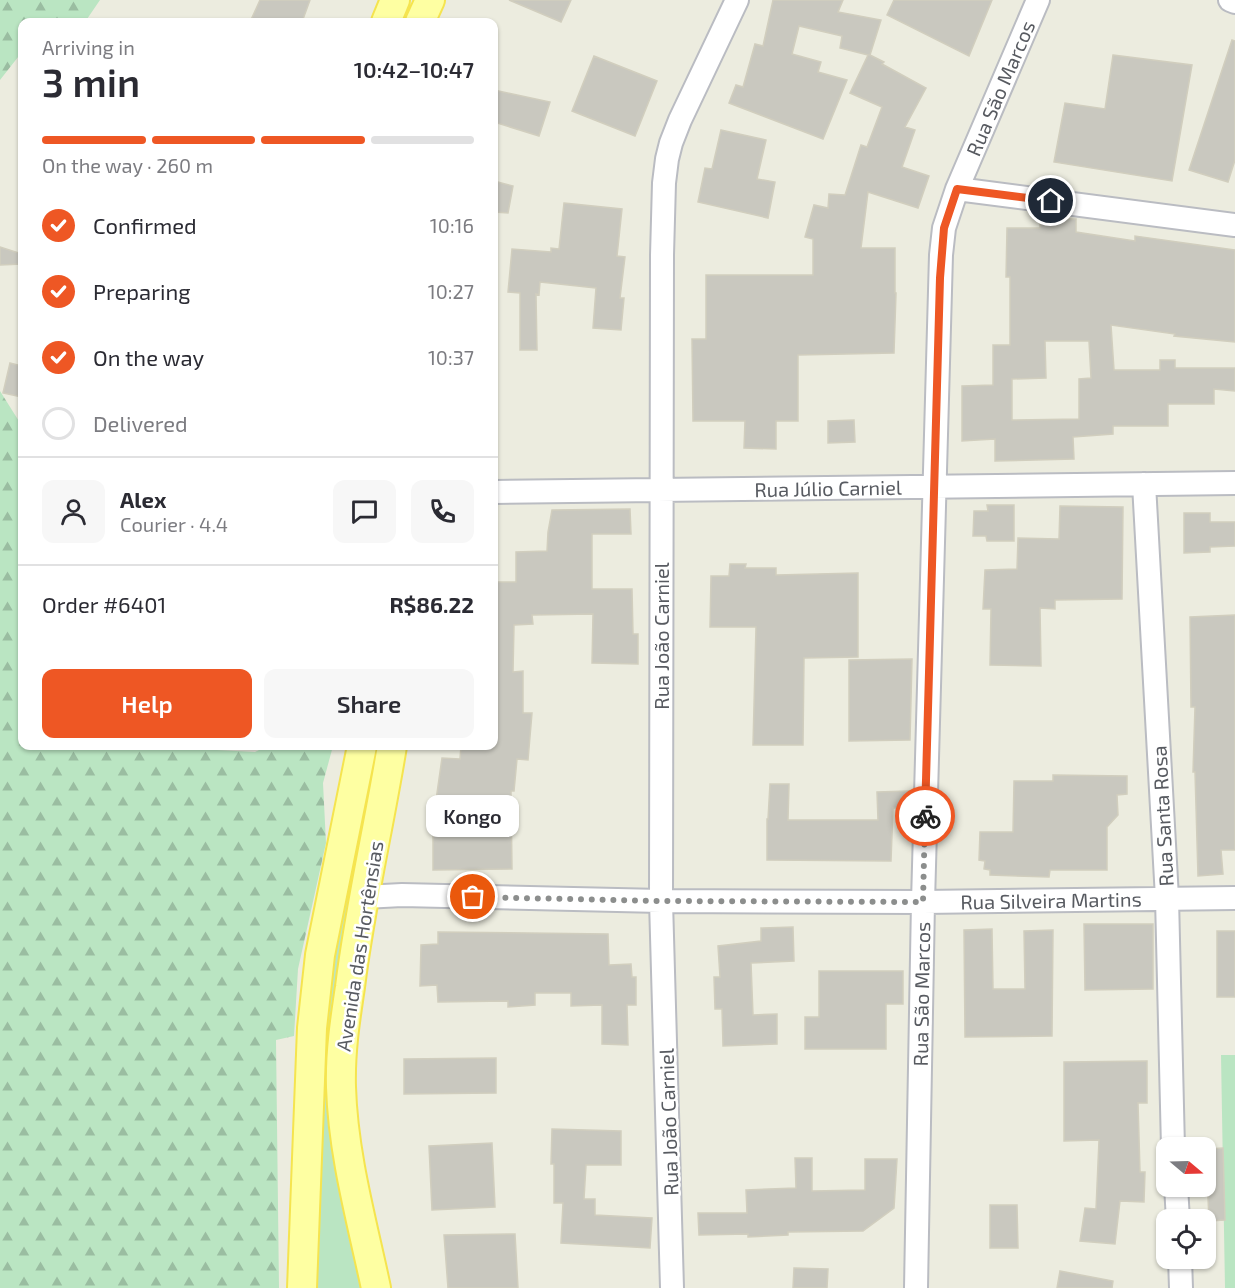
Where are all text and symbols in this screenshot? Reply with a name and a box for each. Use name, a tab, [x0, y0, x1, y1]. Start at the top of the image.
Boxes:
street label: Rua São Marcos	[961, 17, 1039, 159]
text: Arriving in	[42, 35, 135, 59]
text: 10:42–10:47	[354, 56, 474, 82]
text: 3 min	[42, 58, 140, 105]
text: On the way · 260 m	[42, 153, 213, 177]
pin	[1025, 175, 1076, 226]
icon: home	[1034, 184, 1067, 217]
icon: check	[42, 209, 75, 242]
text: Confirmed	[93, 212, 197, 238]
text: 10:16	[430, 213, 474, 237]
icon: check	[42, 275, 75, 308]
text: Preparing	[93, 278, 191, 304]
text: 10:27	[428, 279, 474, 303]
icon: check	[42, 341, 75, 374]
text: On the way	[93, 344, 204, 370]
text: 10:37	[428, 345, 474, 369]
text: Delivered	[93, 410, 188, 436]
street label: Rua Júlio Carniel	[754, 475, 902, 501]
button: person	[42, 480, 105, 543]
button: chat	[333, 480, 396, 543]
button: phone	[411, 480, 474, 543]
text: Alex	[120, 486, 166, 512]
text: Courier · 4.4	[120, 512, 228, 536]
street label: Rua João Carniel	[649, 562, 673, 710]
text: Order #6401	[42, 591, 166, 617]
text: R$86.22	[389, 591, 474, 617]
button: Help	[42, 669, 252, 738]
button: Share	[264, 669, 474, 738]
street label: Rua Santa Rosa	[1146, 745, 1178, 887]
courier	[895, 786, 955, 846]
callout: Kongo	[426, 795, 520, 837]
icon: bike	[909, 800, 942, 833]
text: Kongo	[443, 804, 502, 828]
street label: Avenida das Hortênsias	[331, 839, 387, 1053]
pin	[447, 871, 498, 922]
icon: bag	[456, 880, 489, 913]
street label: Rua Silveira Martins	[960, 886, 1142, 914]
street label: Rua São Marcos	[908, 921, 934, 1067]
street label: Rua João Carniel	[653, 1048, 683, 1196]
north arrow	[1156, 1137, 1216, 1197]
map controls	[1156, 1137, 1216, 1269]
button: locate	[1156, 1209, 1216, 1269]

